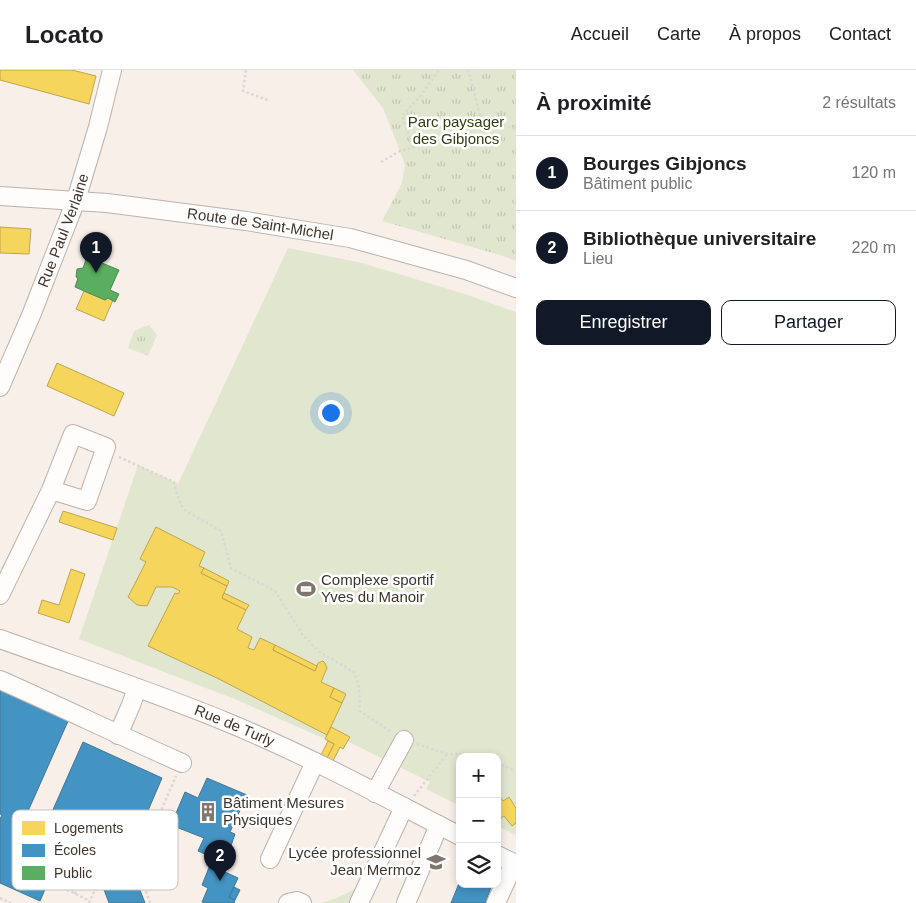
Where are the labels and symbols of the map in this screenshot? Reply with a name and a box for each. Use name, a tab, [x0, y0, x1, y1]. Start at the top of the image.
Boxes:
park label: Parc paysager des Gibjoncs	[408, 113, 504, 147]
street label: Rue Paul Verlaine	[34, 171, 92, 290]
street label: Route de Saint-Michel	[186, 204, 335, 243]
pin: 1	[80, 232, 112, 273]
your location	[318, 400, 344, 426]
place label: Complexe sportif Yves du Manoir	[321, 571, 434, 605]
sports icon: Complexe sportif Yves du Manoir	[295, 578, 317, 600]
street label: Rue de Turly	[192, 701, 278, 750]
place label: Bâtiment Mesures Physiques	[223, 794, 344, 828]
building icon: Bâtiment Mesures Physiques	[197, 801, 219, 823]
legend	[12, 810, 178, 890]
text: Logements	[54, 820, 123, 836]
pin: 2	[204, 840, 236, 881]
text: Écoles	[54, 842, 96, 858]
place label: Lycée professionnel Jean Mermoz	[288, 844, 421, 878]
school or university icon: Lycée professionnel Jean Mermoz	[425, 851, 447, 873]
text: Public	[54, 865, 92, 881]

